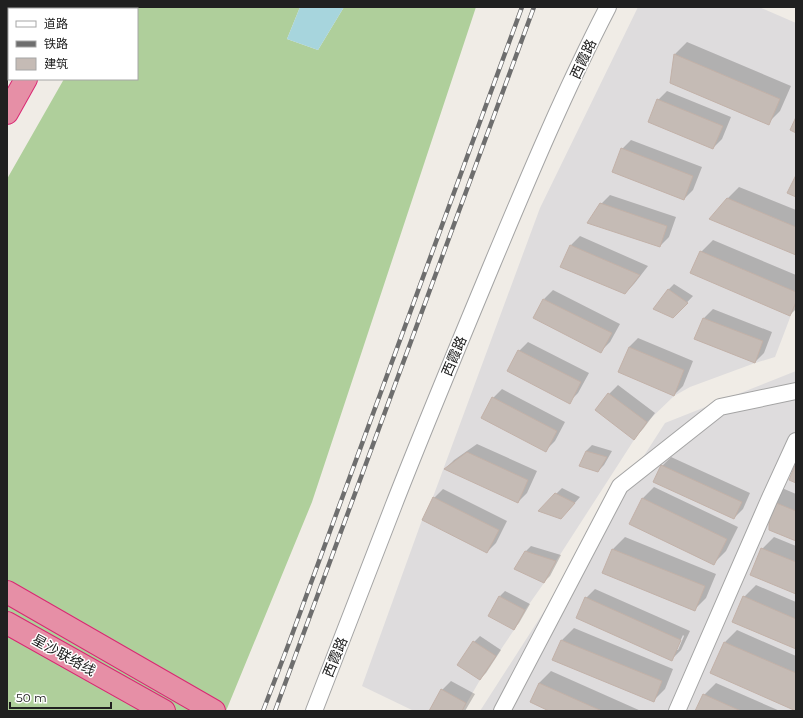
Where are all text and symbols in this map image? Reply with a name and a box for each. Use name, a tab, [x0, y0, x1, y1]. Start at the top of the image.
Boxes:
legend	[8, 8, 138, 80]
text: 道路	[44, 16, 68, 31]
text: 铁路	[44, 36, 68, 51]
street label: 西霞路	[566, 36, 600, 82]
text: 建筑	[44, 56, 68, 71]
street label: 西霞路	[438, 333, 470, 379]
street label: 星沙联络线	[29, 630, 99, 680]
street label: 西霞路	[319, 634, 351, 680]
scale bar	[10, 684, 111, 710]
text: 50 m	[16, 690, 47, 705]

